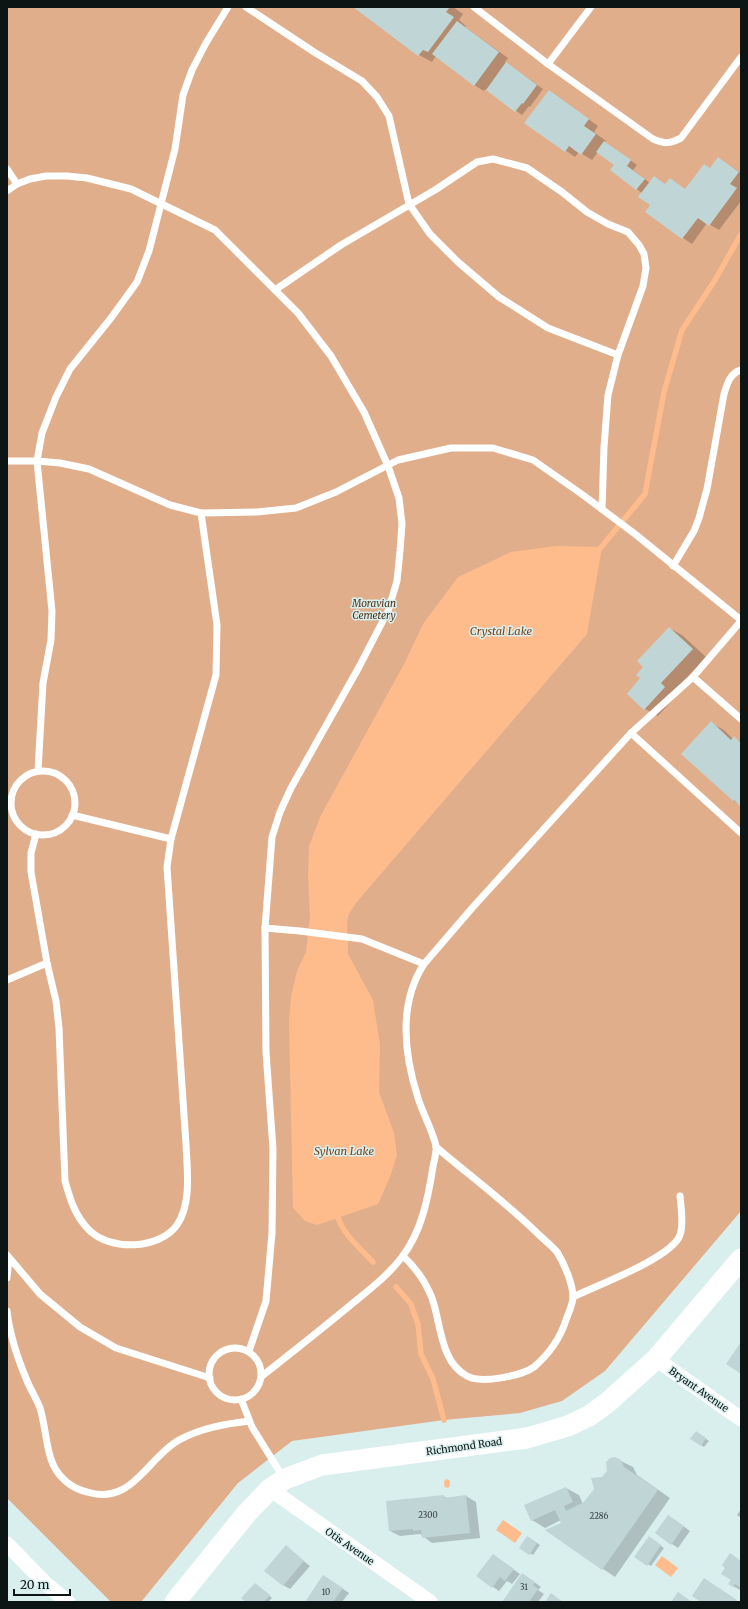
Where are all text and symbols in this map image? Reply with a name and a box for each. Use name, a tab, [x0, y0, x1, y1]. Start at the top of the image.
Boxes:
park label: Moravian Cemetery	[351, 597, 396, 622]
water label: Crystal Lake	[470, 624, 533, 638]
water label: Sylvan Lake	[314, 1144, 374, 1158]
street label: Bryant Avenue	[666, 1364, 731, 1415]
street label: Richmond Road	[425, 1435, 503, 1458]
house number: 2300	[418, 1510, 438, 1520]
house number: 2286	[590, 1511, 609, 1521]
street label: Otis Avenue	[323, 1525, 377, 1568]
scale bar	[14, 1571, 70, 1597]
text: 20 m	[20, 1577, 49, 1592]
house number: 31	[520, 1582, 528, 1592]
house number: 10	[322, 1587, 330, 1597]

